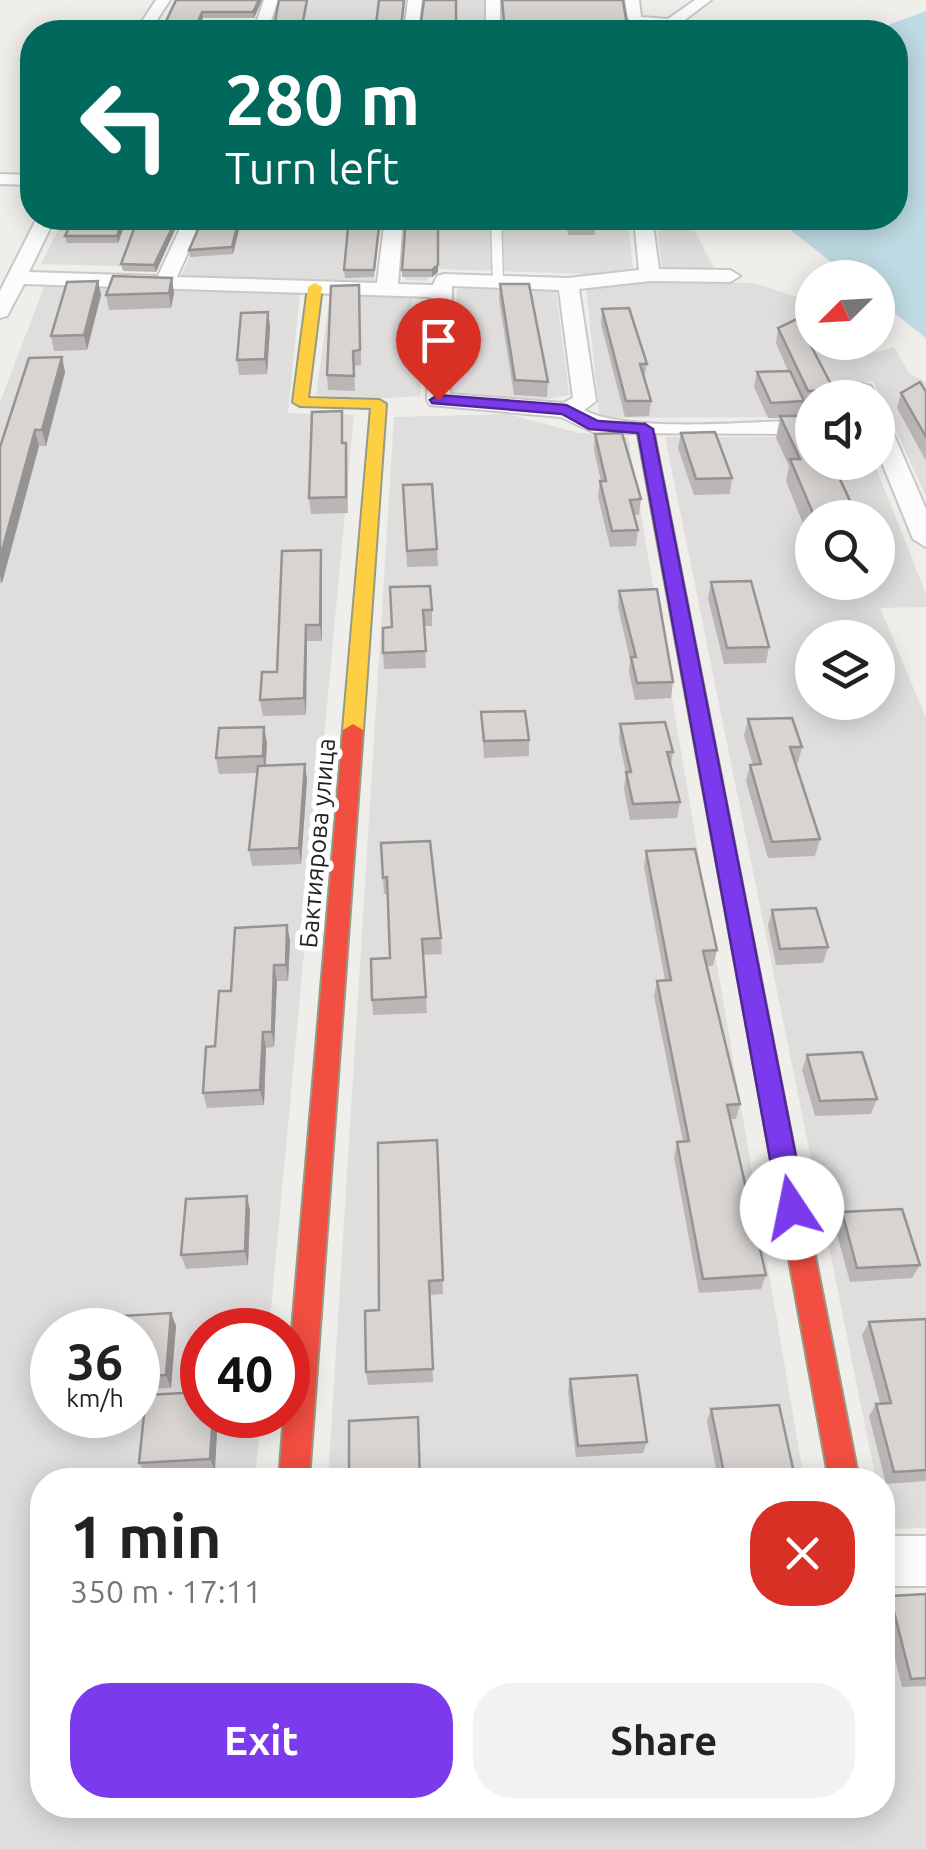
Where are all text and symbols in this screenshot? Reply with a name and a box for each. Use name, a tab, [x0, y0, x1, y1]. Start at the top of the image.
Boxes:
icon: left	[60, 60, 190, 190]
text: 280 m	[225, 60, 420, 138]
text: Turn left	[225, 142, 399, 193]
north arrow	[795, 260, 895, 360]
map controls	[795, 260, 895, 720]
pin	[396, 298, 481, 401]
icon: arrive	[411, 313, 466, 368]
button: sound	[795, 380, 895, 480]
button: search	[795, 500, 895, 600]
button: layers	[795, 620, 895, 720]
street label: Бактиярова улица	[294, 737, 340, 949]
position arrow	[740, 1156, 844, 1260]
speed limit sign: 40	[180, 1308, 310, 1438]
text: 36	[67, 1333, 123, 1389]
text: km/h	[66, 1384, 124, 1412]
button: close	[750, 1501, 855, 1606]
text: 1 min	[70, 1502, 222, 1569]
text: 350 m · 17:11	[70, 1573, 262, 1609]
button: Exit	[70, 1683, 453, 1798]
button: Share	[473, 1683, 855, 1798]

